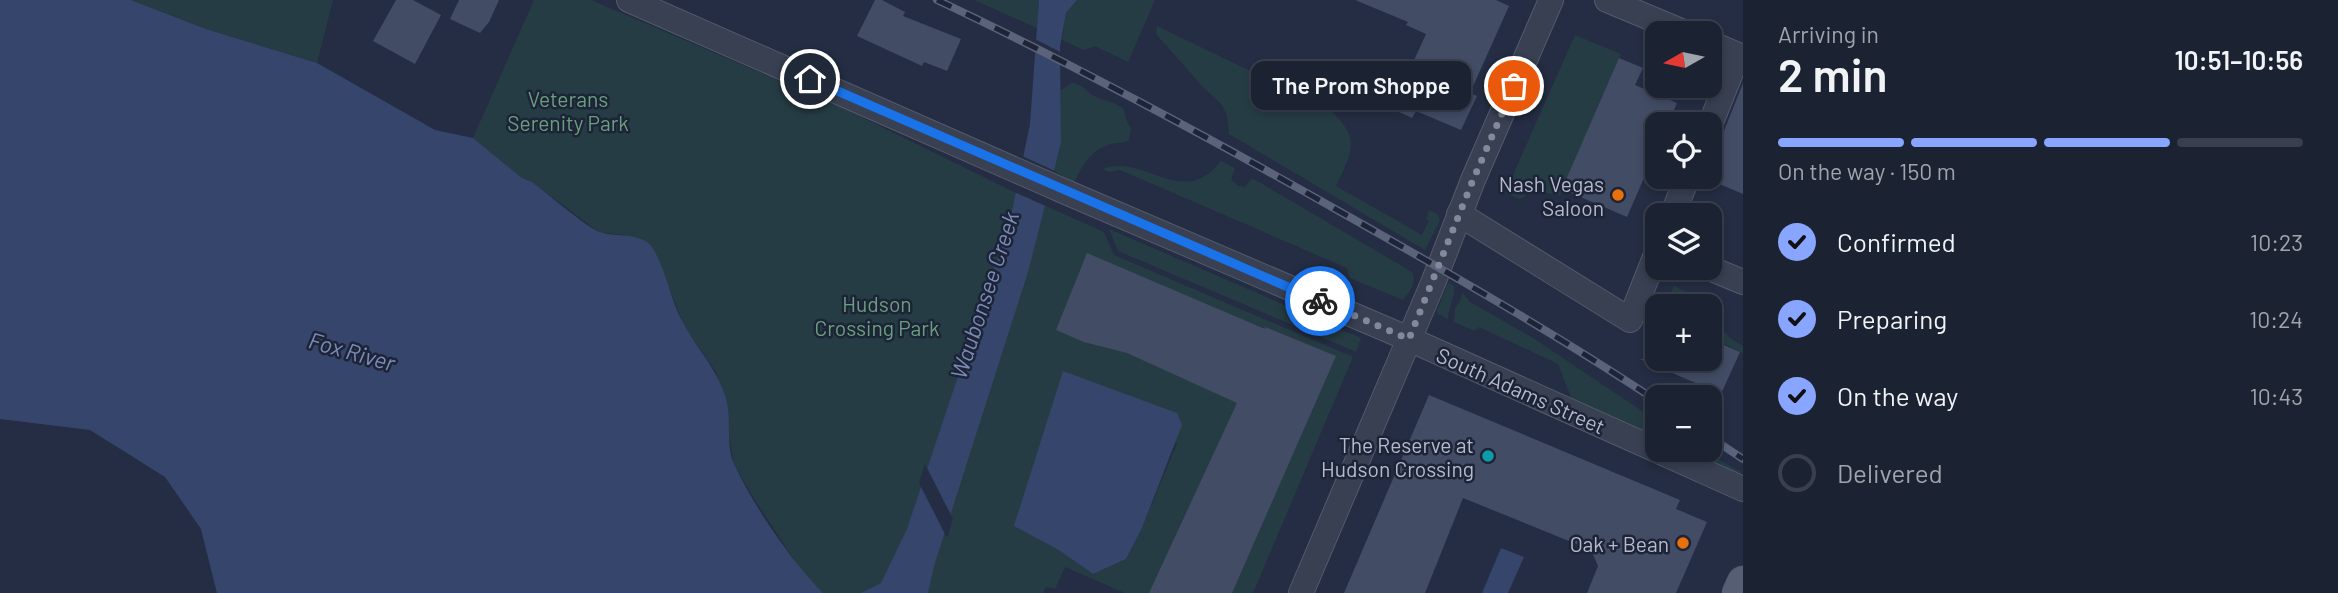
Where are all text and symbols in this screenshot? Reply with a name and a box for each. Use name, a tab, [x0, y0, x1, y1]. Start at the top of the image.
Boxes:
text: Arriving in	[1778, 20, 1879, 48]
north arrow	[1645, 21, 1722, 98]
map controls	[1645, 21, 1722, 462]
text: 10:51–10:56	[2174, 44, 2303, 75]
text: 2 min	[1778, 46, 1887, 101]
pin	[780, 49, 840, 109]
pin	[1484, 56, 1544, 116]
icon: home	[791, 60, 829, 98]
callout: The Prom Shoppe	[1252, 62, 1472, 110]
icon: bag	[1495, 67, 1533, 105]
text: The Prom Shoppe	[1272, 71, 1450, 99]
park label: Veterans Serenity Park	[507, 86, 629, 135]
button: locate	[1645, 112, 1722, 189]
text: On the way · 150 m	[1778, 157, 1956, 185]
place label: Nash Vegas Saloon	[1499, 171, 1604, 220]
marker: Nash Vegas Saloon	[1610, 187, 1626, 203]
button: layers	[1645, 203, 1722, 280]
water label: Waubonsee Creek	[944, 208, 1024, 382]
icon: check	[1778, 223, 1816, 261]
text: Confirmed	[1837, 226, 1956, 257]
text: 10:23	[2250, 228, 2303, 256]
courier	[1285, 266, 1355, 336]
icon: bike	[1301, 282, 1339, 320]
park label: Hudson Crossing Park	[815, 291, 940, 340]
button: +	[1645, 294, 1722, 371]
icon: check	[1778, 300, 1816, 338]
text: Preparing	[1837, 303, 1947, 334]
text: 10:24	[2249, 305, 2303, 333]
water label: Fox River	[306, 325, 399, 377]
street label: South Adams Street	[1433, 342, 1609, 438]
icon: check	[1778, 377, 1816, 415]
text: On the way	[1837, 380, 1958, 411]
text: 10:43	[2250, 382, 2303, 410]
button: −	[1645, 385, 1722, 462]
place label: The Reserve at Hudson Crossing	[1321, 432, 1474, 481]
marker: The Reserve at Hudson Crossing	[1480, 448, 1496, 464]
text: Delivered	[1837, 457, 1943, 488]
place label: Oak + Bean	[1570, 531, 1669, 556]
marker: Oak + Bean	[1675, 535, 1691, 551]

